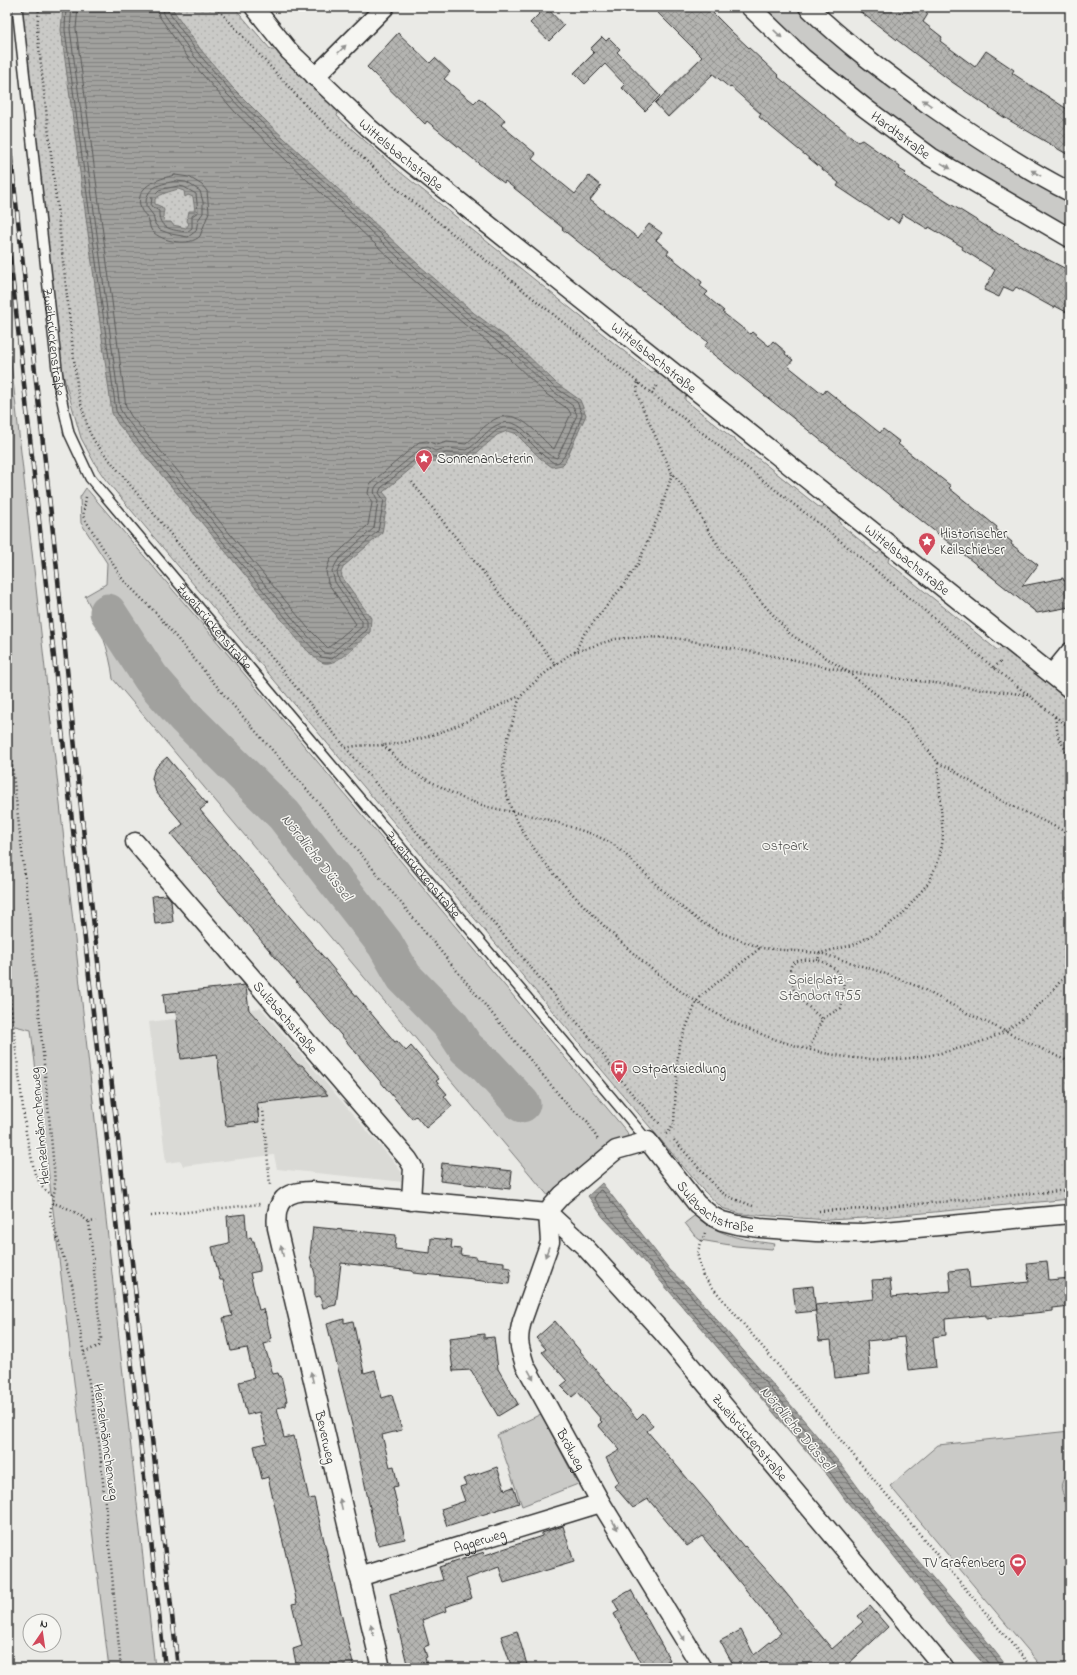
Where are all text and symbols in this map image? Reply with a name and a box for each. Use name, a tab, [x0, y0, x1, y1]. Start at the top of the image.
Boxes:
one-way arrow	[773, 29, 783, 39]
one-way arrow	[337, 44, 347, 54]
one-way arrow	[921, 99, 932, 107]
street label: Hardtstraße	[866, 107, 935, 166]
street label: Wittelsbachstraße	[353, 114, 448, 197]
one-way arrow	[941, 162, 951, 170]
one-way arrow	[1031, 169, 1041, 177]
street label: Zweibrückenstraße	[36, 287, 70, 399]
street label: Wittelsbachstraße	[606, 317, 701, 399]
place icon: Sonnenanbeterin	[414, 448, 434, 473]
place label: Sonnenanbeterin	[437, 449, 533, 470]
street label: Wittelsbachstraße	[859, 520, 954, 602]
place label: Historischer Keilschieber	[940, 524, 1008, 561]
place icon: Historischer Keilschieber	[917, 531, 937, 556]
street label: Zweibrückenstraße	[171, 579, 257, 676]
water label: Nördliche Düssel	[275, 810, 359, 908]
street label: Zweibrückenstraße	[379, 827, 466, 924]
park label: Ostpark	[762, 836, 809, 857]
park label: Spielplatz - Standort 9755	[779, 970, 861, 1007]
street label: Sulzbachstraße	[247, 977, 323, 1060]
bus stop icon: Ostparksiedlung	[609, 1058, 629, 1083]
place label: Ostparksiedlung	[632, 1059, 726, 1081]
street label: Heinzelmännchenweg	[25, 1066, 57, 1185]
street label: Sulzbachstraße	[671, 1177, 756, 1239]
one-way arrow	[279, 1244, 285, 1257]
one-way arrow	[544, 1246, 550, 1258]
one-way arrow	[527, 1369, 534, 1380]
one-way arrow	[308, 1371, 314, 1383]
street label: Heinzelmännchenweg	[86, 1382, 124, 1502]
water label: Nördliche Düssel	[754, 1382, 840, 1478]
street label: Zweibrückenstraße	[706, 1390, 792, 1487]
street label: Beverweg	[307, 1408, 341, 1466]
street label: Brölweg	[550, 1424, 590, 1475]
one-way arrow	[338, 1498, 344, 1510]
one-way arrow	[611, 1519, 618, 1531]
street label: Aggerweg	[451, 1524, 509, 1559]
sports icon: TV Grafenberg	[1008, 1552, 1028, 1577]
place label: TV Grafenberg	[922, 1553, 1005, 1575]
north arrow	[22, 1613, 62, 1653]
text: N	[39, 1616, 49, 1633]
one-way arrow	[368, 1624, 374, 1636]
one-way arrow	[679, 1630, 686, 1642]

